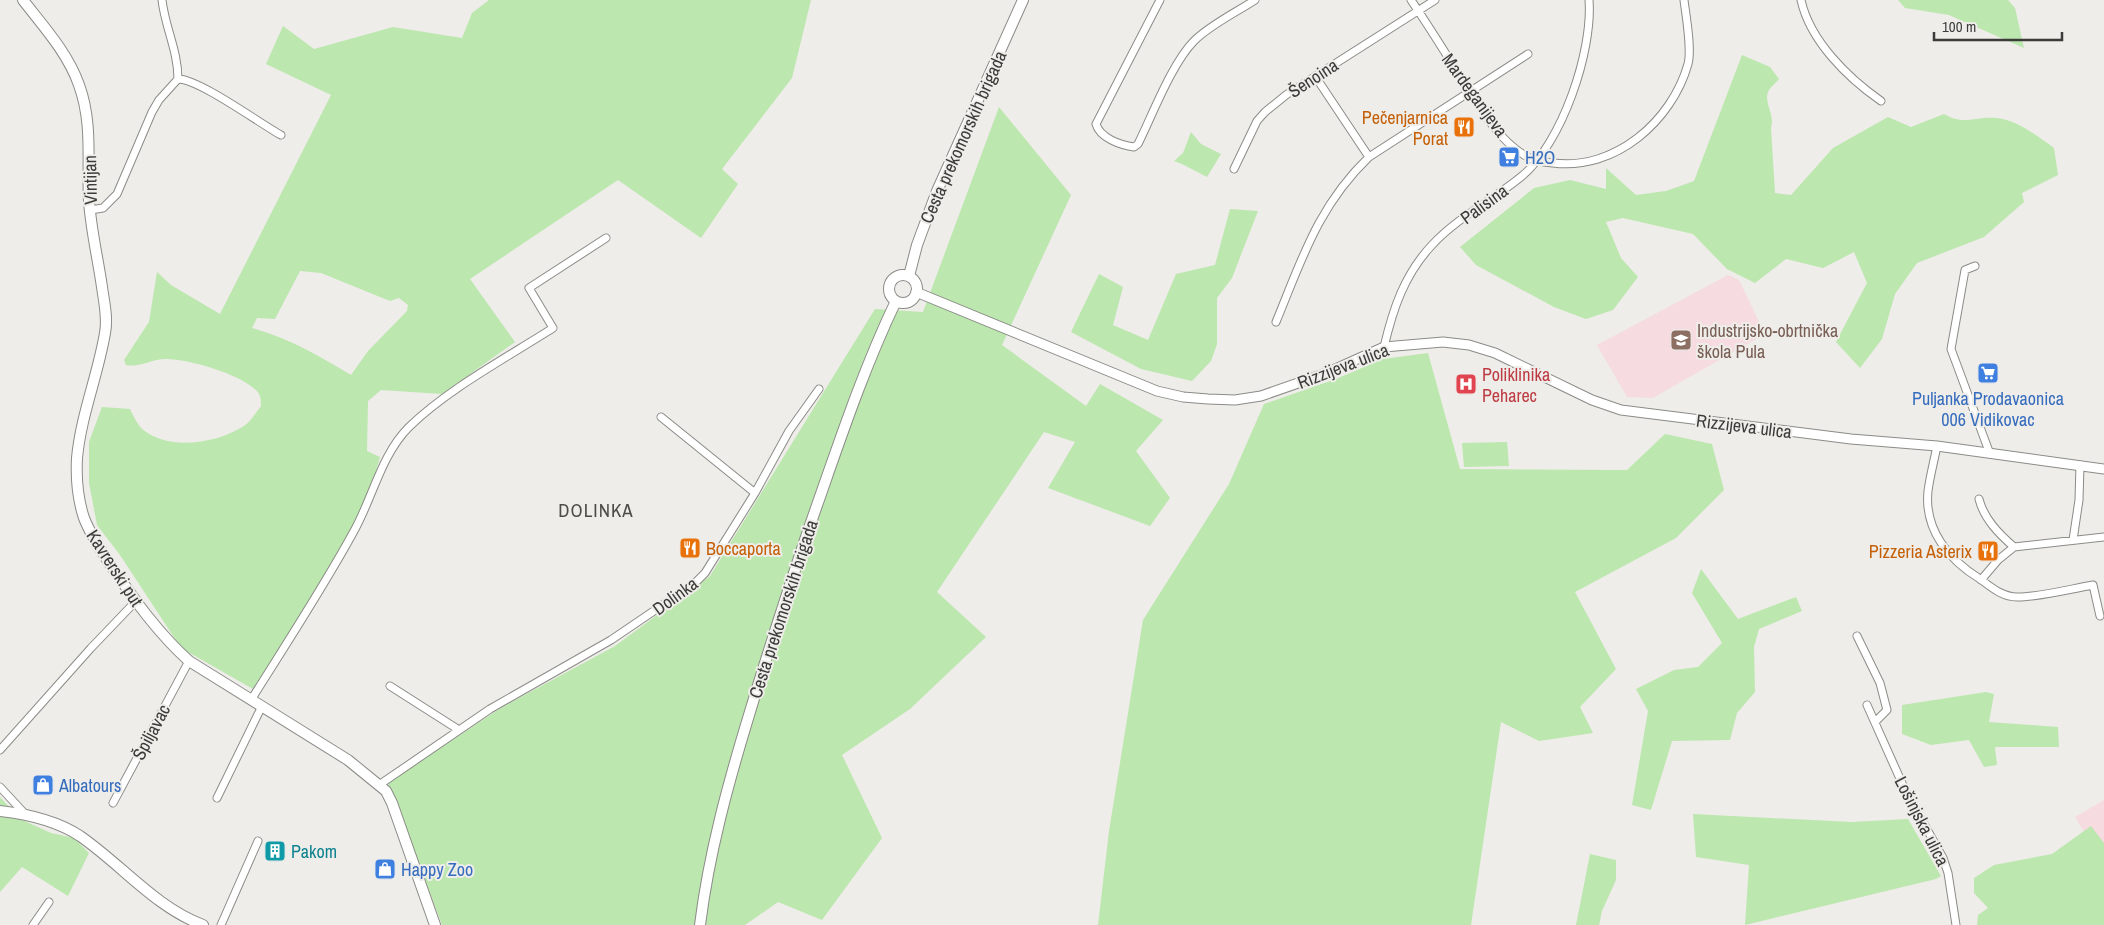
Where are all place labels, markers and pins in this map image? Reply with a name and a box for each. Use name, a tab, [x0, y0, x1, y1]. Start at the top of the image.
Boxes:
place label: Pečenjarnica Porat	[1362, 105, 1448, 151]
restaurant icon: Pečenjarnica Porat	[1452, 115, 1476, 139]
supermarket icon: H2O	[1497, 145, 1521, 169]
place label: H2O	[1525, 145, 1555, 170]
place label: Industrijsko-obrtnička škola Pula	[1697, 318, 1838, 364]
school or university icon: Industrijsko-obrtnička škola Pula	[1669, 328, 1693, 352]
supermarket icon: Puljanka Prodavaonica 006 Vidikovac	[1976, 361, 2000, 385]
place label: Poliklinika Peharec	[1482, 362, 1550, 408]
hospital icon: Poliklinika Peharec	[1454, 372, 1478, 396]
place label: Puljanka Prodavaonica 006 Vidikovac	[1912, 386, 2064, 432]
restaurant icon: Boccaporta	[678, 536, 702, 560]
place label: Boccaporta	[706, 536, 781, 561]
place label: Pizzeria Asterix	[1869, 539, 1973, 564]
restaurant icon: Pizzeria Asterix	[1976, 539, 2000, 563]
shop icon: Albatours	[31, 773, 55, 797]
place label: Albatours	[58, 773, 121, 798]
building icon: Pakom	[263, 839, 287, 863]
place label: Pakom	[291, 839, 337, 864]
shop icon: Happy Zoo	[373, 857, 397, 881]
place label: Happy Zoo	[401, 857, 473, 882]

